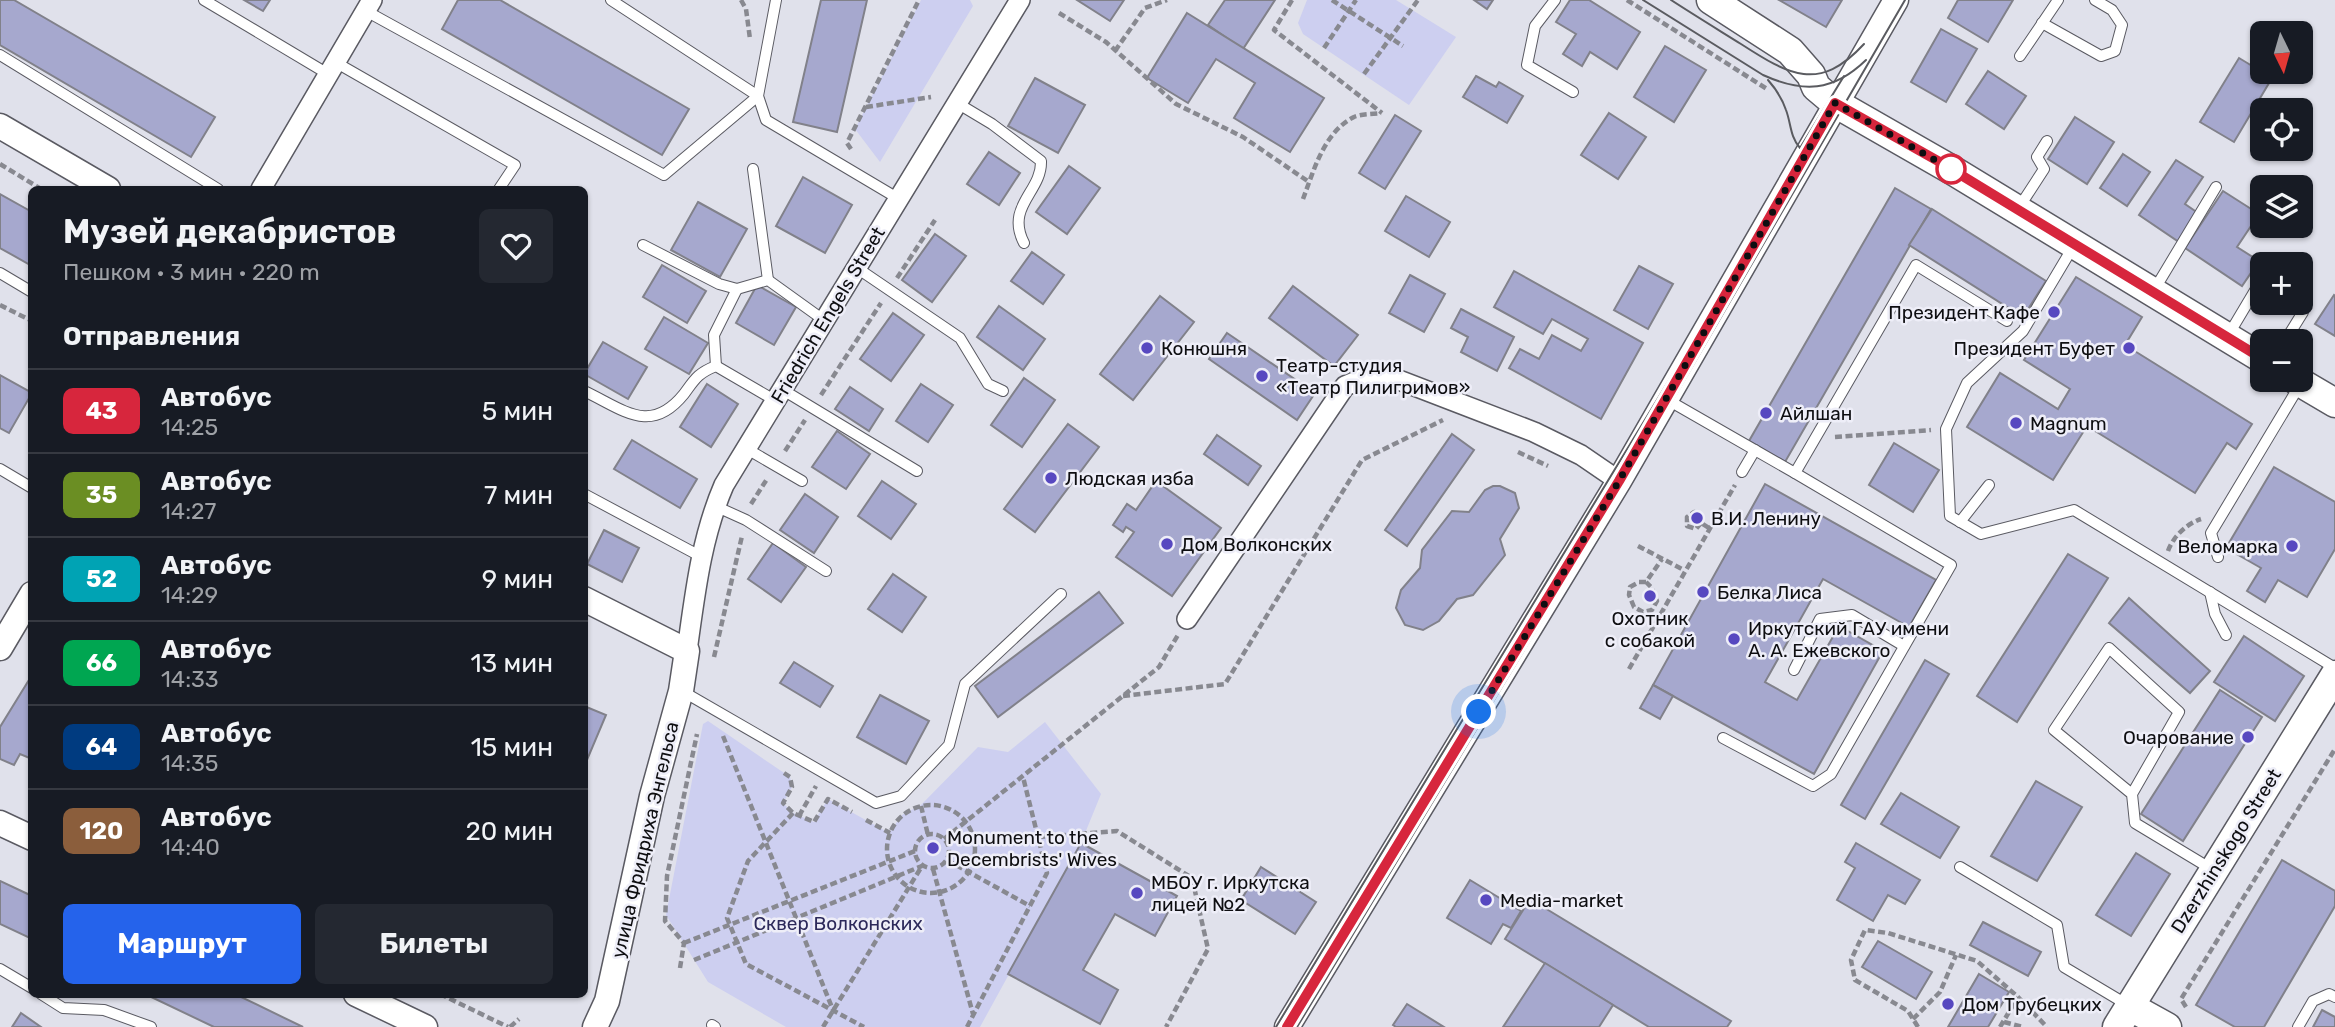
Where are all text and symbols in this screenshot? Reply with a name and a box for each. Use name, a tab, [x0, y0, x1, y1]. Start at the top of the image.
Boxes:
north arrow	[2250, 21, 2314, 84]
map controls	[2250, 21, 2313, 392]
button: locate	[2250, 98, 2313, 161]
unlabelled marker	[1936, 154, 1966, 184]
button: layers	[2250, 175, 2313, 238]
button: heart	[479, 209, 553, 283]
text: Музей декабристов	[63, 212, 397, 251]
street label: Friedrich Engels Street	[766, 222, 890, 408]
button: +	[2250, 252, 2313, 315]
text: Пешком · 3 мин · 220 m	[63, 258, 320, 286]
place label: Президент Кафе	[1888, 301, 2040, 324]
marker: Президент Кафе	[2046, 304, 2062, 320]
text: Отправления	[63, 321, 240, 352]
button: −	[2250, 329, 2313, 392]
place label: Конюшня	[1161, 337, 1247, 360]
place label: Президент Буфет	[1954, 337, 2115, 360]
marker: Конюшня	[1139, 340, 1155, 356]
marker: Президент Буфет	[2121, 340, 2137, 356]
place label: Театр-студия «Театр Пилигримов»	[1276, 354, 1470, 399]
marker: Театр-студия «Театр Пилигримов»	[1254, 368, 1270, 384]
text: Автобус	[161, 382, 272, 413]
text: 5 мин	[482, 396, 553, 427]
text: 43	[85, 397, 118, 425]
place label: Айлшан	[1780, 402, 1852, 425]
marker: Айлшан	[1758, 405, 1774, 421]
place label: Magnum	[2030, 412, 2107, 435]
text: 14:25	[161, 413, 218, 441]
marker: Magnum	[2008, 415, 2024, 431]
text: Автобус	[161, 466, 272, 497]
place label: Людская изба	[1065, 467, 1194, 490]
marker: Людская изба	[1043, 470, 1059, 486]
text: 7 мин	[484, 480, 553, 511]
text: 35	[86, 481, 117, 509]
text: 14:27	[161, 497, 216, 525]
place label: В.И. Ленину	[1711, 507, 1821, 530]
marker: В.И. Ленину	[1689, 510, 1705, 526]
place label: Дом Волконских	[1181, 533, 1332, 556]
place label: Веломарка	[2177, 535, 2278, 558]
marker: Дом Волконских	[1159, 536, 1175, 552]
marker: Веломарка	[2284, 538, 2300, 554]
text: Автобус	[161, 550, 272, 581]
text: 9 мин	[482, 564, 553, 595]
text: 52	[86, 565, 117, 593]
text: 14:29	[161, 581, 218, 609]
place label: Белка Лиса	[1717, 581, 1822, 604]
marker: Белка Лиса	[1695, 584, 1711, 600]
marker: Охотник с собакой	[1642, 588, 1658, 604]
place label: Охотник с собакой	[1605, 607, 1695, 652]
place label: Иркутский ГАУ имени А. А. Ежевского	[1748, 617, 1949, 662]
marker: Иркутский ГАУ имени А. А. Ежевского	[1726, 631, 1742, 647]
text: Автобус	[161, 634, 272, 665]
text: 13 мин	[470, 648, 553, 679]
text: 66	[86, 649, 117, 677]
text: 14:33	[161, 665, 219, 693]
your location	[1461, 694, 1496, 729]
text: Автобус	[161, 718, 272, 749]
street label: улица Фридриха Энгельса	[607, 720, 683, 960]
place label: Очарование	[2123, 726, 2234, 749]
marker: Очарование	[2240, 729, 2256, 745]
text: 15 мин	[471, 732, 553, 763]
text: 64	[85, 733, 118, 761]
text: 14:35	[161, 749, 219, 777]
street label: Dzerzhinskogo Street	[2166, 764, 2286, 937]
text: Автобус	[161, 802, 272, 833]
text: 20 мин	[465, 816, 553, 847]
text: 120	[80, 817, 123, 845]
place label: Monument to the Decembrists' Wives	[947, 826, 1117, 871]
text: 14:40	[161, 833, 220, 861]
marker: Monument to the Decembrists' Wives	[925, 840, 941, 856]
place label: МБОУ г. Иркутска лицей №2	[1151, 871, 1310, 916]
marker: МБОУ г. Иркутска лицей №2	[1129, 885, 1145, 901]
place label: Media-market	[1500, 889, 1624, 912]
marker: Media-market	[1478, 892, 1494, 908]
button: Маршрут	[63, 904, 301, 984]
button: Билеты	[315, 904, 553, 984]
park label: Сквер Волконских	[753, 912, 923, 935]
place label: Дом Трубецких	[1962, 993, 2102, 1016]
marker: Дом Трубецких	[1940, 996, 1956, 1012]

